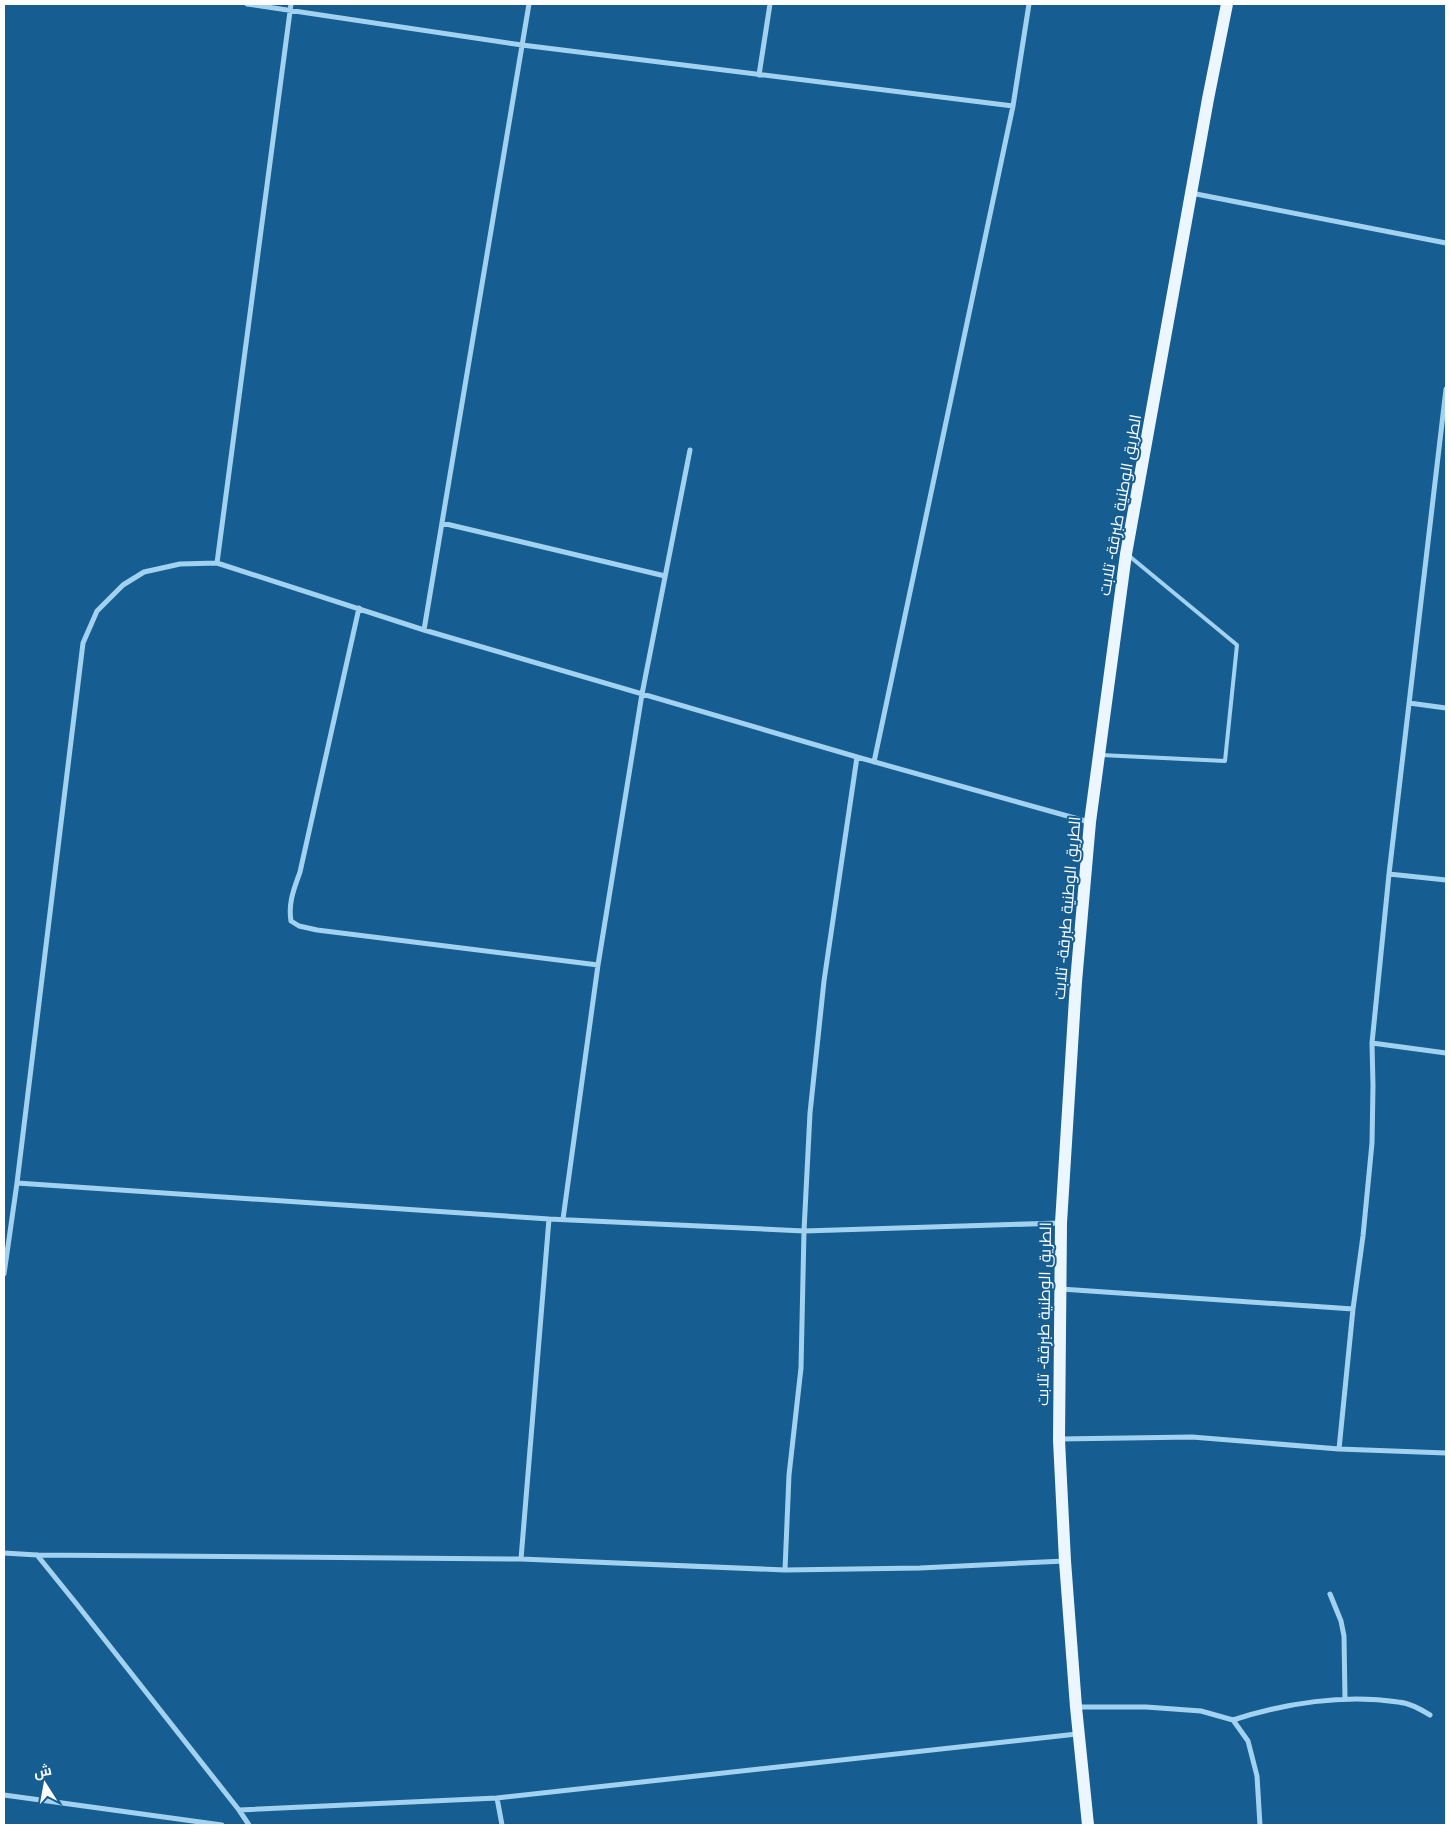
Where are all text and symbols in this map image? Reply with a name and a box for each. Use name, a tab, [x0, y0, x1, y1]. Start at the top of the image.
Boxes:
street label: الطريق الوطنية طبرقة - تلابت	[1095, 413, 1146, 597]
street label: الطريق الوطنية طبرقة - تلابت	[1050, 816, 1085, 1000]
street label: الطريق الوطنية طبرقة - تلابت	[1033, 1222, 1056, 1406]
north arrow	[20, 1759, 70, 1809]
text: ش	[32, 1762, 53, 1782]

